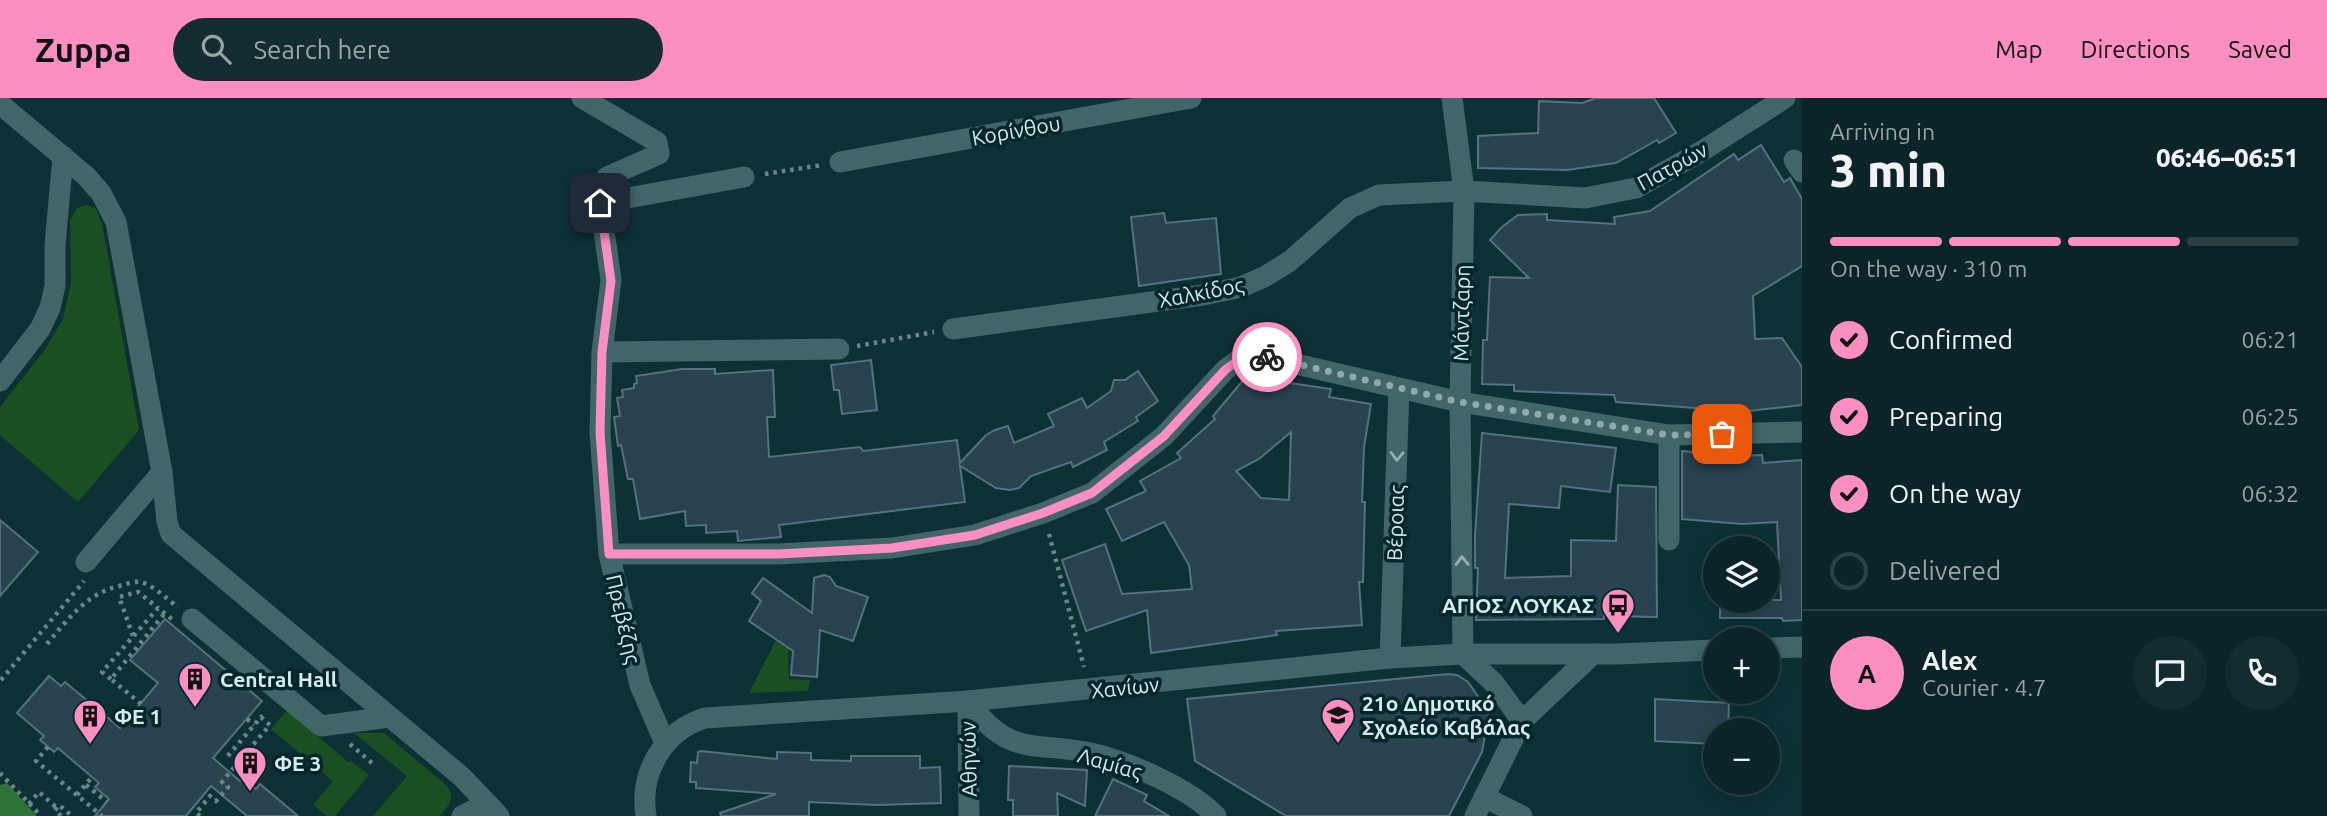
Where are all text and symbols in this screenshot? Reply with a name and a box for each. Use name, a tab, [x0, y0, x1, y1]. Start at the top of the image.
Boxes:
search box	[173, 18, 663, 81]
icon: search	[197, 30, 235, 68]
text: Zuppa	[35, 31, 131, 68]
text: Search here	[253, 35, 391, 64]
text: Map	[1995, 36, 2042, 63]
text: Directions	[2080, 36, 2190, 63]
text: Saved	[2228, 36, 2292, 63]
street label: Κορίνθου	[970, 110, 1062, 150]
text: Arriving in	[1830, 119, 1935, 144]
street label: Πατρών	[1633, 137, 1711, 195]
text: 06:46–06:51	[2156, 143, 2299, 172]
text: 3 min	[1830, 144, 1947, 196]
pin	[570, 173, 630, 233]
icon: home	[581, 184, 619, 222]
text: On the way · 310 m	[1830, 256, 2027, 281]
street label: Μάντζαρη	[1448, 265, 1474, 361]
street label: Χαλκίδος	[1156, 272, 1246, 312]
icon: check	[1830, 321, 1868, 359]
courier	[1232, 322, 1302, 392]
text: Confirmed	[1889, 325, 2013, 354]
text: 06:21	[2241, 327, 2299, 352]
icon: bike	[1248, 338, 1286, 376]
icon: check	[1830, 398, 1868, 436]
text: Preparing	[1889, 402, 2003, 431]
pin	[1692, 404, 1752, 464]
text: 06:25	[2241, 404, 2299, 429]
icon: bag	[1703, 415, 1741, 453]
one-way arrow	[1389, 451, 1404, 462]
icon: check	[1830, 475, 1868, 513]
text: On the way	[1889, 479, 2021, 508]
text: 06:32	[2241, 481, 2299, 506]
street label: Βέροιας	[1382, 484, 1408, 561]
map controls	[1703, 536, 1780, 795]
button: layers	[1703, 536, 1780, 613]
one-way arrow	[1454, 556, 1470, 566]
text: Delivered	[1889, 556, 2001, 585]
street label: Πρεβέζης	[602, 572, 646, 667]
bus stop icon: ΑΓΙΟΣ ΛΟΥΚΑΣ	[1599, 586, 1637, 635]
place label: ΑΓΙΟΣ ΛΟΥΚΑΣ	[1442, 593, 1594, 617]
button: +	[1703, 627, 1780, 704]
button: chat	[2133, 636, 2207, 710]
button: phone	[2225, 636, 2299, 710]
text: Alex	[1922, 646, 1977, 675]
text: A	[1858, 659, 1876, 688]
building icon: Central Hall	[176, 660, 214, 709]
place label: Central Hall	[220, 667, 337, 691]
street label: Χανίων	[1090, 671, 1160, 703]
text: Courier · 4.7	[1922, 675, 2046, 700]
place label: 21ο Δημοτικό Σχολείο Καβάλας	[1362, 691, 1530, 739]
school or university icon: 21ο Δημοτικό Σχολείο Καβάλας	[1319, 696, 1357, 745]
building icon: ΦΕ 1	[71, 697, 109, 746]
place label: ΦΕ 1	[114, 704, 161, 728]
button: −	[1703, 718, 1780, 795]
street label: Αθηνών	[955, 721, 981, 797]
street label: Λαμίας	[1075, 742, 1145, 784]
building icon: ΦΕ 3	[231, 744, 269, 793]
place label: ΦΕ 3	[274, 751, 321, 775]

